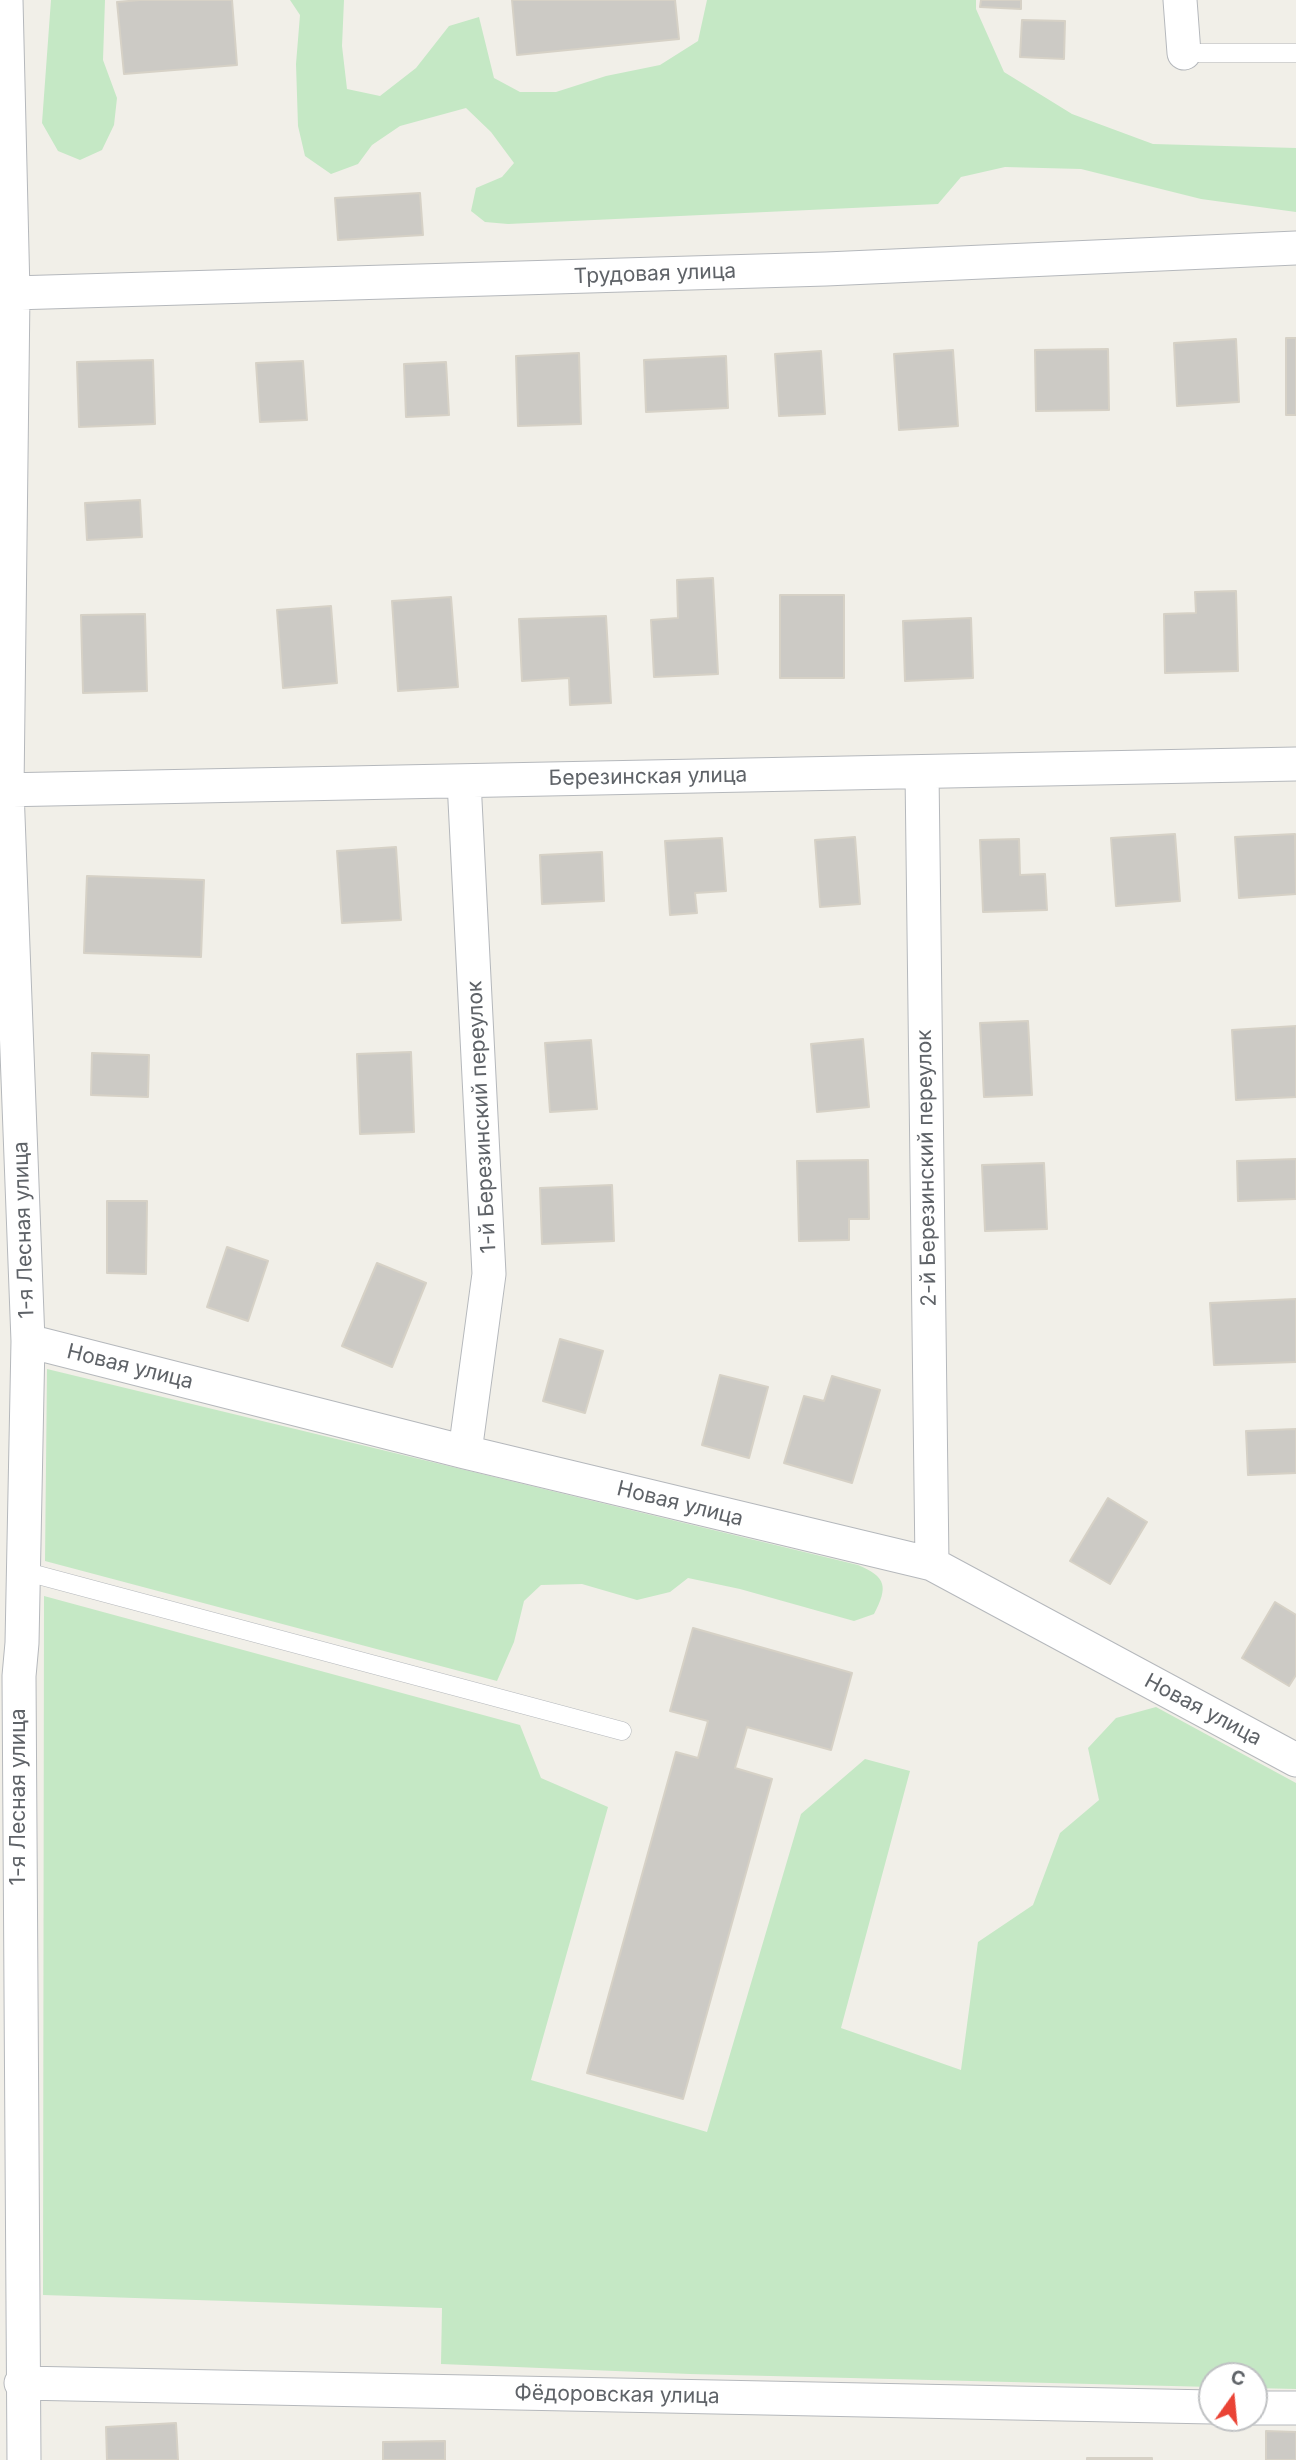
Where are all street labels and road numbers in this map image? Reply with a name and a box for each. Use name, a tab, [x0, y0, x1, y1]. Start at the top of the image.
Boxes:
street label: Трудовая улица	[573, 259, 737, 289]
street label: Березинская улица	[549, 763, 747, 791]
street label: 1-й Березинский переулок	[462, 980, 502, 1254]
street label: 2-й Березинский переулок	[912, 1029, 942, 1307]
street label: 1-я Лесная улица	[8, 1141, 40, 1319]
street label: Новая улица	[64, 1339, 196, 1395]
street label: Новая улица	[614, 1476, 746, 1532]
street label: Новая улица	[1140, 1669, 1266, 1751]
street label: 1-я Лесная улица	[6, 1708, 32, 1886]
street label: Фёдоровская улица	[514, 2381, 720, 2409]

